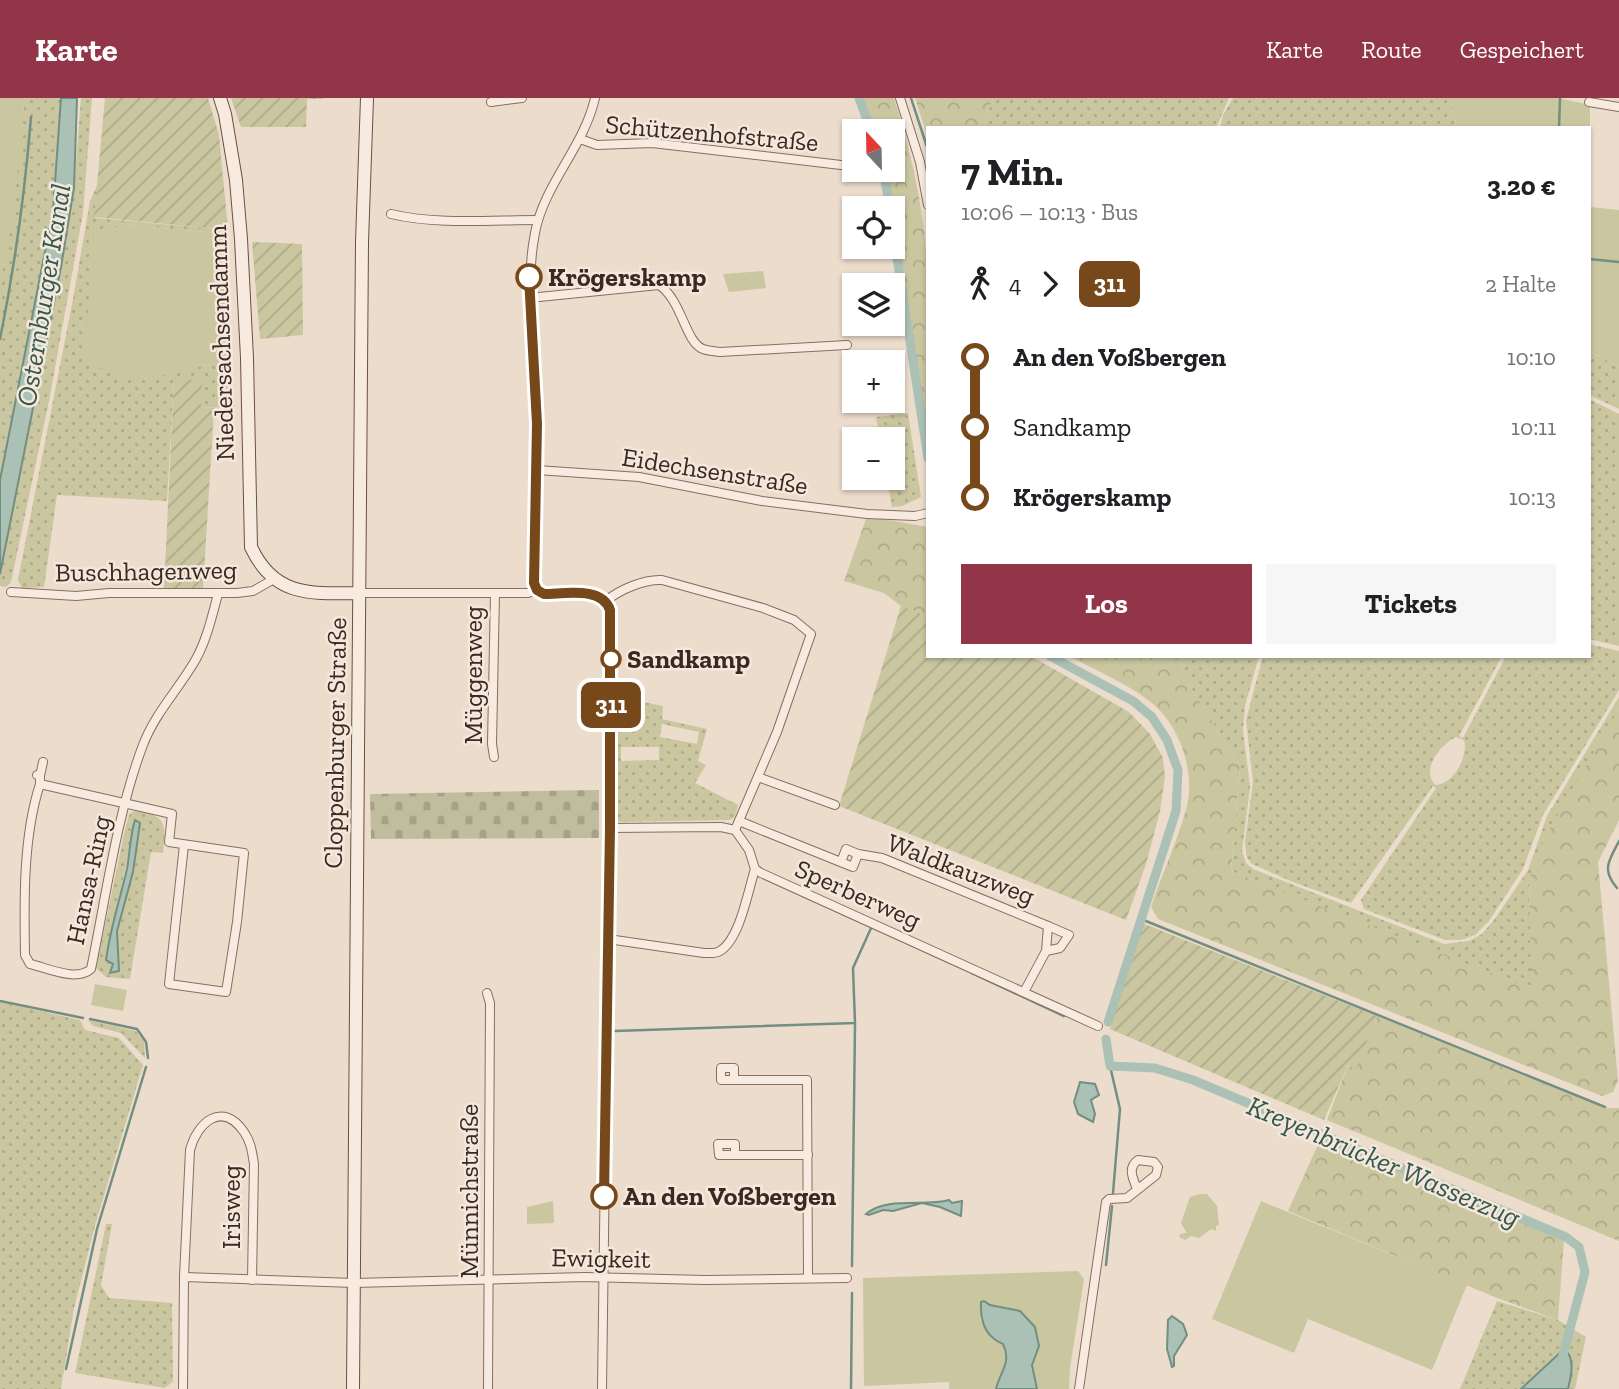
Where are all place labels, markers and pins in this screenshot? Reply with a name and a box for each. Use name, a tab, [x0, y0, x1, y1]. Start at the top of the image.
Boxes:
place label: Krögerskamp	[548, 261, 707, 293]
marker: Krögerskamp	[516, 264, 542, 290]
place label: Sandkamp	[627, 643, 750, 675]
marker: Sandkamp	[601, 649, 621, 669]
place label: An den Voßbergen	[623, 1180, 837, 1212]
marker: An den Voßbergen	[591, 1183, 617, 1209]

